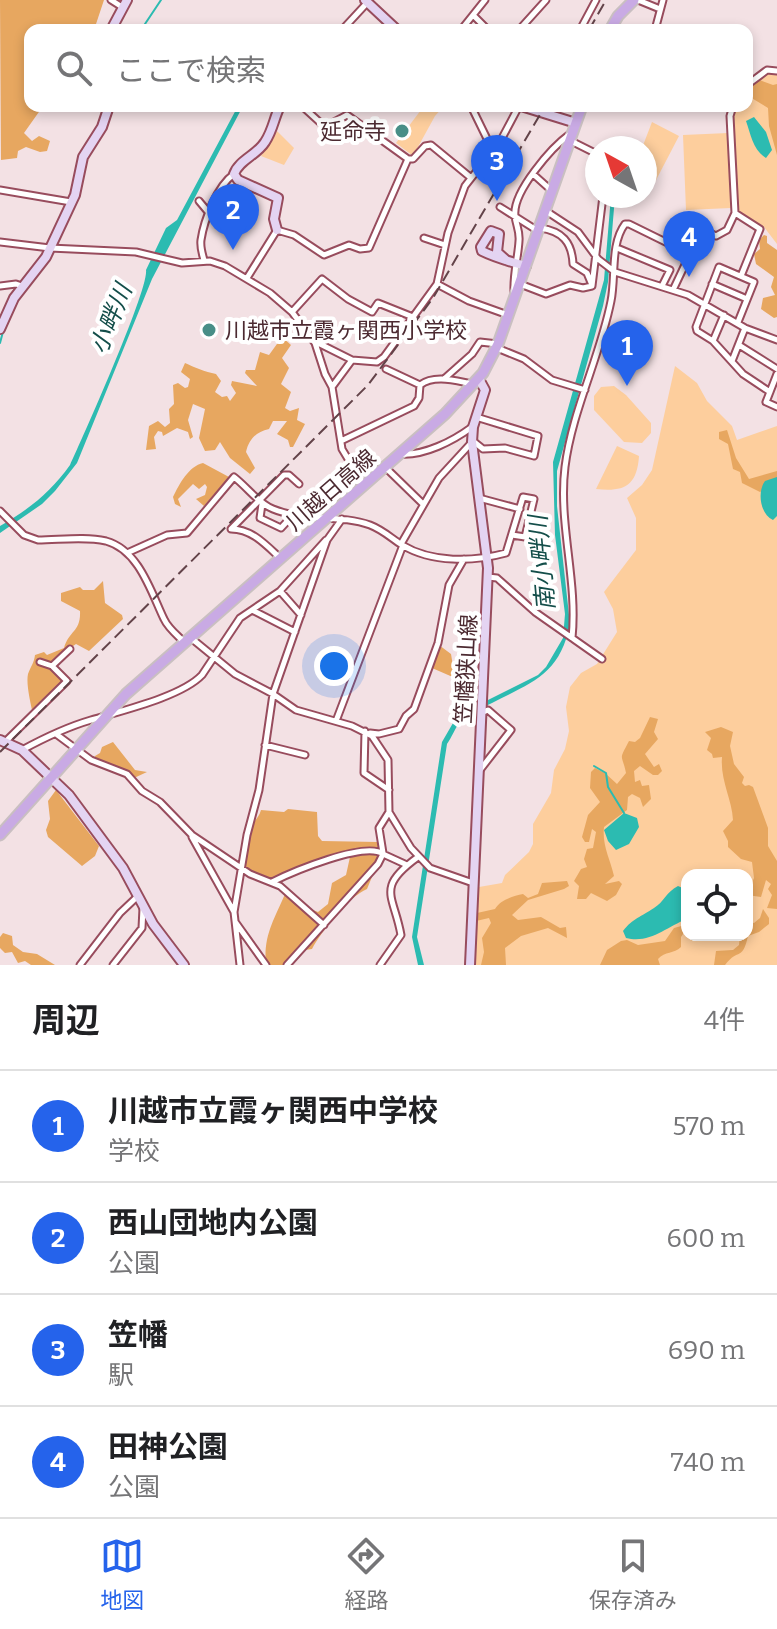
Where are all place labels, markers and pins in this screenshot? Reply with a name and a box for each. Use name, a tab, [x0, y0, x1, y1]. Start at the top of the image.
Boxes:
place label: 延命寺	[320, 118, 386, 145]
marker: 延命寺	[393, 122, 411, 140]
pin: 3	[471, 135, 523, 201]
pin: 2	[207, 184, 259, 250]
pin: 4	[663, 211, 715, 277]
place label: 川越市立霞ヶ関西小学校	[225, 317, 467, 344]
pin: 1	[601, 320, 653, 386]
marker: 川越市立霞ヶ関西小学校	[200, 321, 218, 339]

